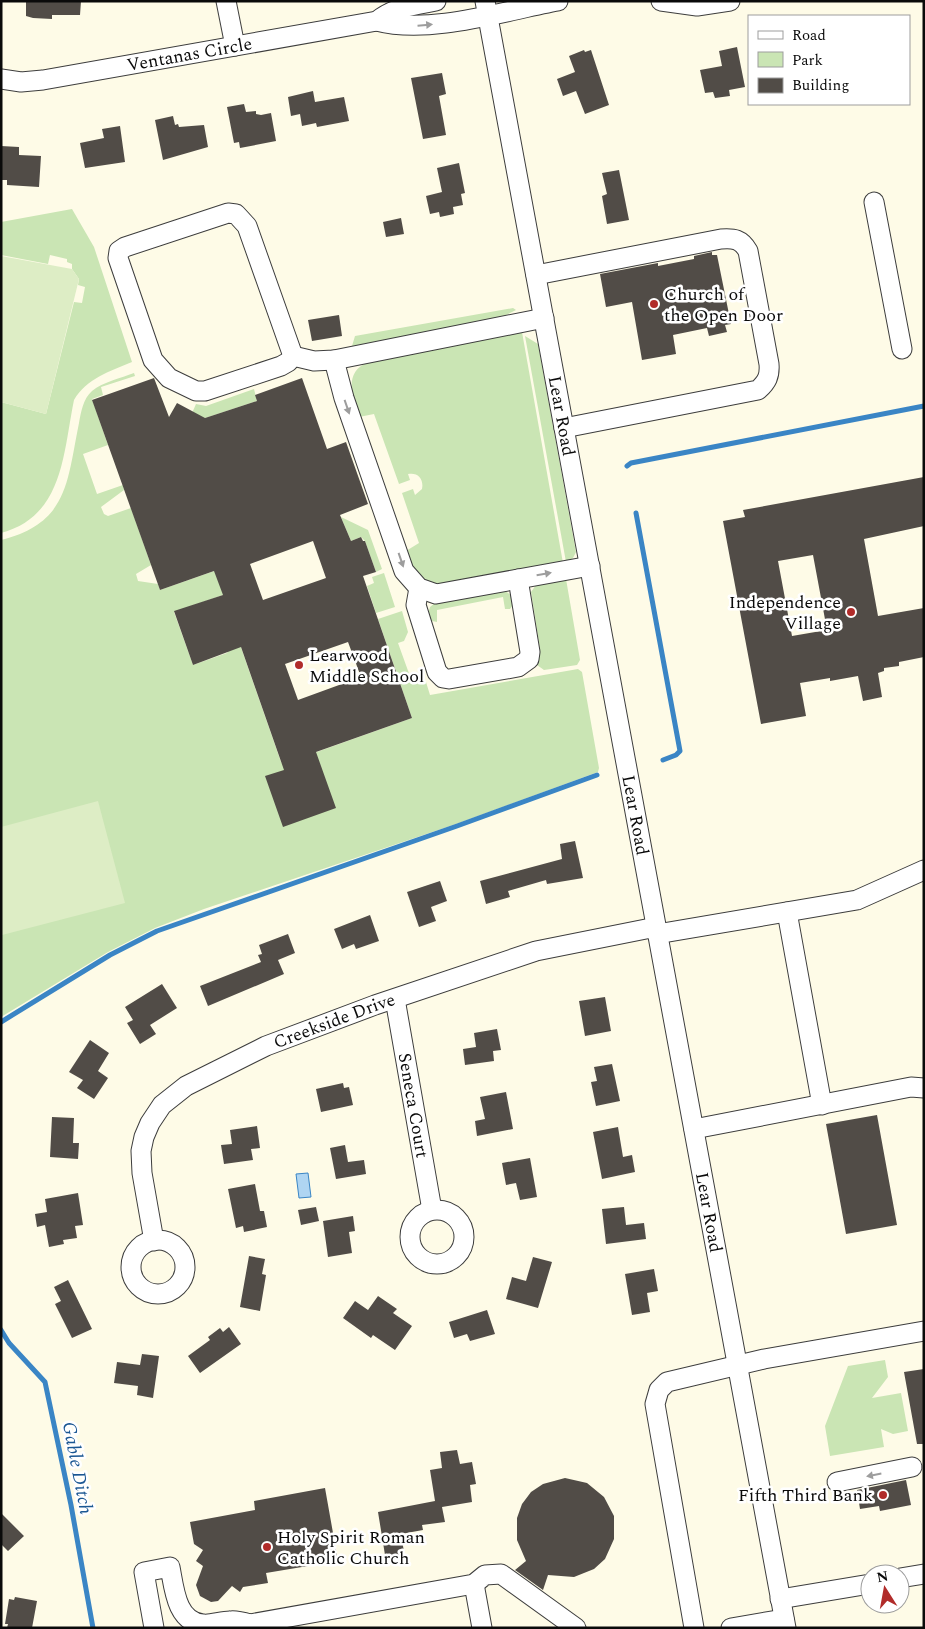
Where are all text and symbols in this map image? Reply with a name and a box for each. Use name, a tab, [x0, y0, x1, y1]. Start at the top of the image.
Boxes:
legend	[748, 15, 910, 105]
one-way arrow	[417, 20, 433, 28]
text: Road	[792, 24, 826, 47]
street label: Ventanas Circle	[125, 30, 254, 78]
text: Park	[792, 49, 823, 72]
text: Building	[792, 74, 849, 97]
place label: Church of the Open Door	[664, 281, 783, 329]
marker: Church of the Open Door	[648, 298, 660, 310]
street label: Lear Road	[541, 374, 582, 458]
one-way arrow	[344, 399, 351, 414]
one-way arrow	[397, 553, 405, 568]
one-way arrow	[537, 570, 553, 578]
place label: Independence Village	[729, 589, 841, 637]
marker: Independence Village	[845, 606, 857, 618]
place label: Learwood Middle School	[309, 642, 424, 690]
marker: Learwood Middle School	[293, 659, 305, 671]
street label: Lear Road	[615, 773, 656, 858]
street label: Creekside Drive	[269, 986, 399, 1056]
street label: Seneca Court	[391, 1051, 436, 1160]
street label: Lear Road	[688, 1170, 730, 1255]
water label: Gable Ditch	[54, 1419, 100, 1517]
one-way arrow	[866, 1471, 882, 1479]
place label: Fifth Third Bank	[738, 1482, 873, 1509]
marker: Fifth Third Bank	[877, 1489, 889, 1501]
place label: Holy Spirit Roman Catholic Church	[277, 1524, 425, 1572]
marker: Holy Spirit Roman Catholic Church	[261, 1541, 273, 1553]
north arrow	[860, 1564, 910, 1614]
text: N	[875, 1565, 890, 1588]

